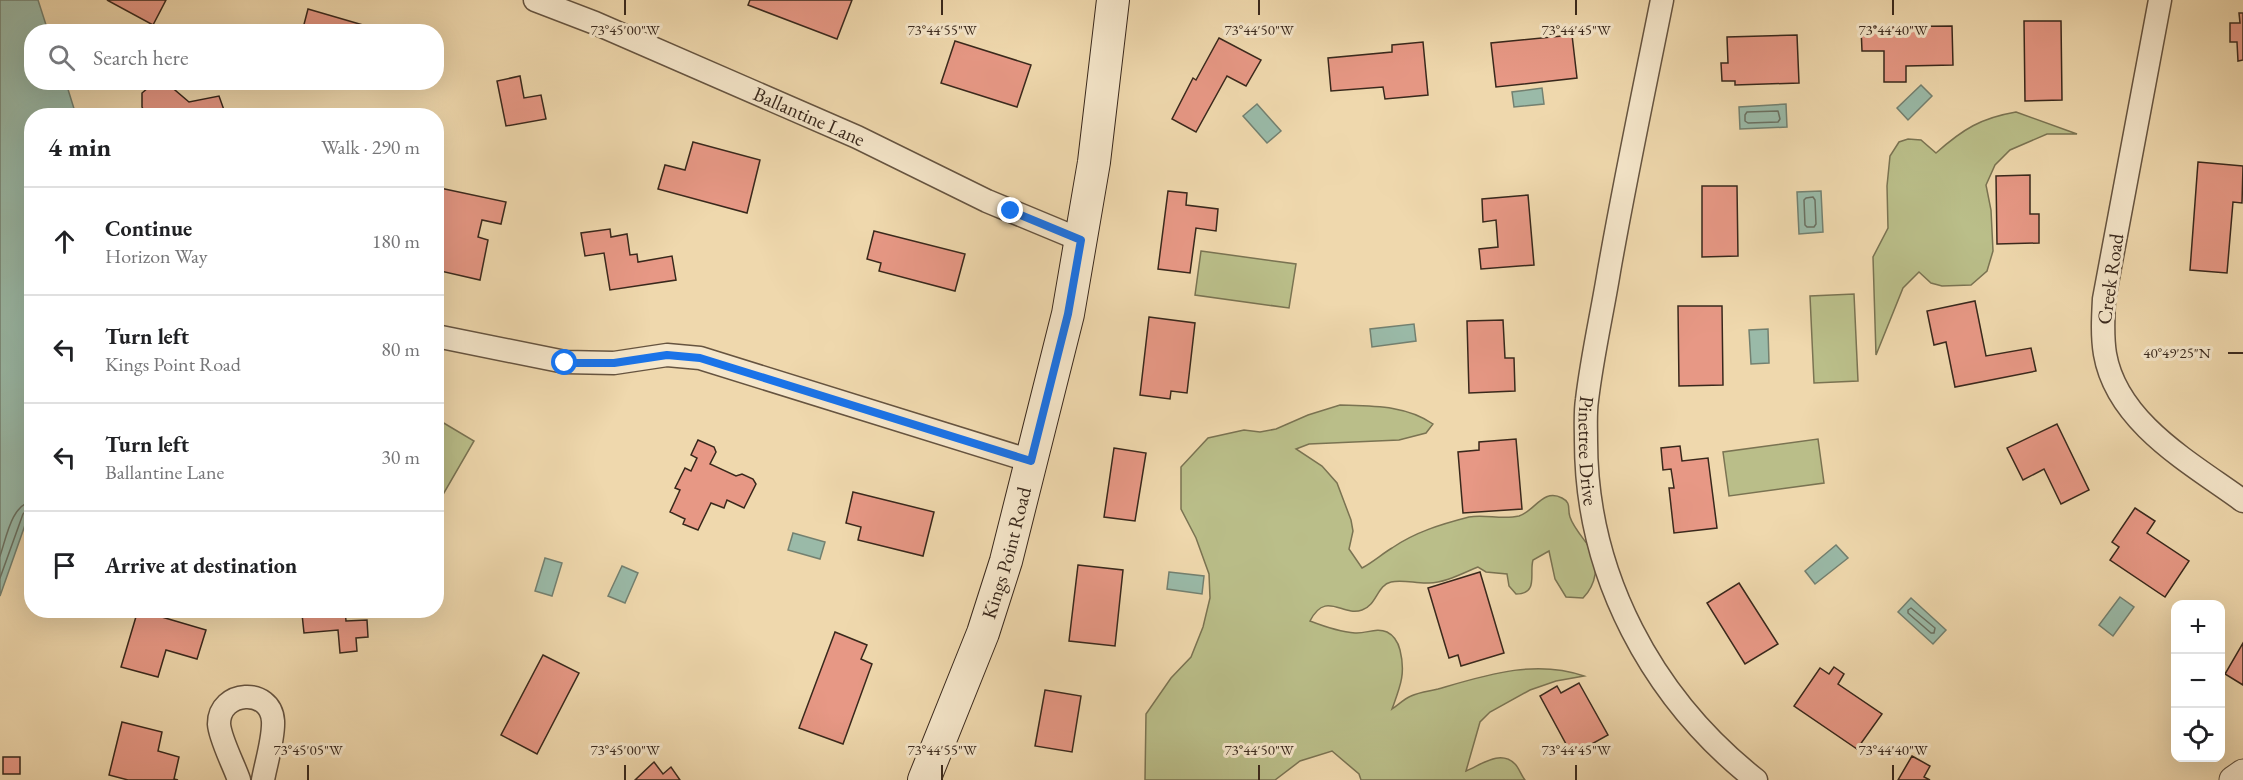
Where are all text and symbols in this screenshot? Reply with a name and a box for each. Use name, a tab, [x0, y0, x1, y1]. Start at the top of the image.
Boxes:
text: 73°45'00"W	[590, 20, 660, 39]
text: 73°44'55"W	[907, 20, 977, 39]
text: 73°44'50"W	[1224, 20, 1294, 39]
text: 73°44'45"W	[1541, 20, 1611, 39]
text: 73°44'40"W	[1858, 20, 1928, 39]
search box	[24, 24, 444, 90]
icon: search	[45, 41, 78, 74]
text: Search here	[93, 43, 188, 72]
street label: Ballantine Lane	[749, 80, 870, 152]
text: 4 min	[48, 130, 111, 164]
text: Walk · 290 m	[321, 134, 420, 160]
route end	[997, 197, 1023, 223]
text: Continue	[105, 214, 192, 243]
icon: ahead	[48, 225, 81, 258]
text: 180 m	[372, 228, 420, 254]
street label: Creek Road	[2091, 231, 2129, 326]
text: Horizon Way	[105, 243, 208, 269]
text: Turn left	[105, 322, 189, 351]
icon: left	[48, 333, 81, 366]
text: 80 m	[381, 336, 420, 362]
text: 40°49'25"N	[2143, 343, 2211, 362]
route start	[551, 349, 577, 375]
text: Kings Point Road	[105, 351, 241, 377]
street label: Pinetree Drive	[1573, 395, 1604, 508]
text: Turn left	[105, 430, 189, 459]
icon: left	[48, 441, 81, 474]
text: 30 m	[381, 444, 420, 470]
text: Ballantine Lane	[105, 459, 224, 485]
street label: Kings Point Road	[975, 483, 1037, 622]
icon: arrive	[48, 549, 81, 582]
text: Arrive at destination	[105, 551, 297, 580]
map controls	[2171, 600, 2225, 762]
button: +	[2171, 600, 2225, 654]
button: −	[2171, 654, 2225, 708]
button: locate	[2171, 708, 2225, 762]
text: 73°45'05"W	[273, 740, 343, 759]
text: 73°45'00"W	[590, 740, 660, 759]
text: 73°44'55"W	[907, 740, 977, 759]
text: 73°44'50"W	[1224, 740, 1294, 759]
text: 73°44'45"W	[1541, 740, 1611, 759]
text: 73°44'40"W	[1858, 740, 1928, 759]

